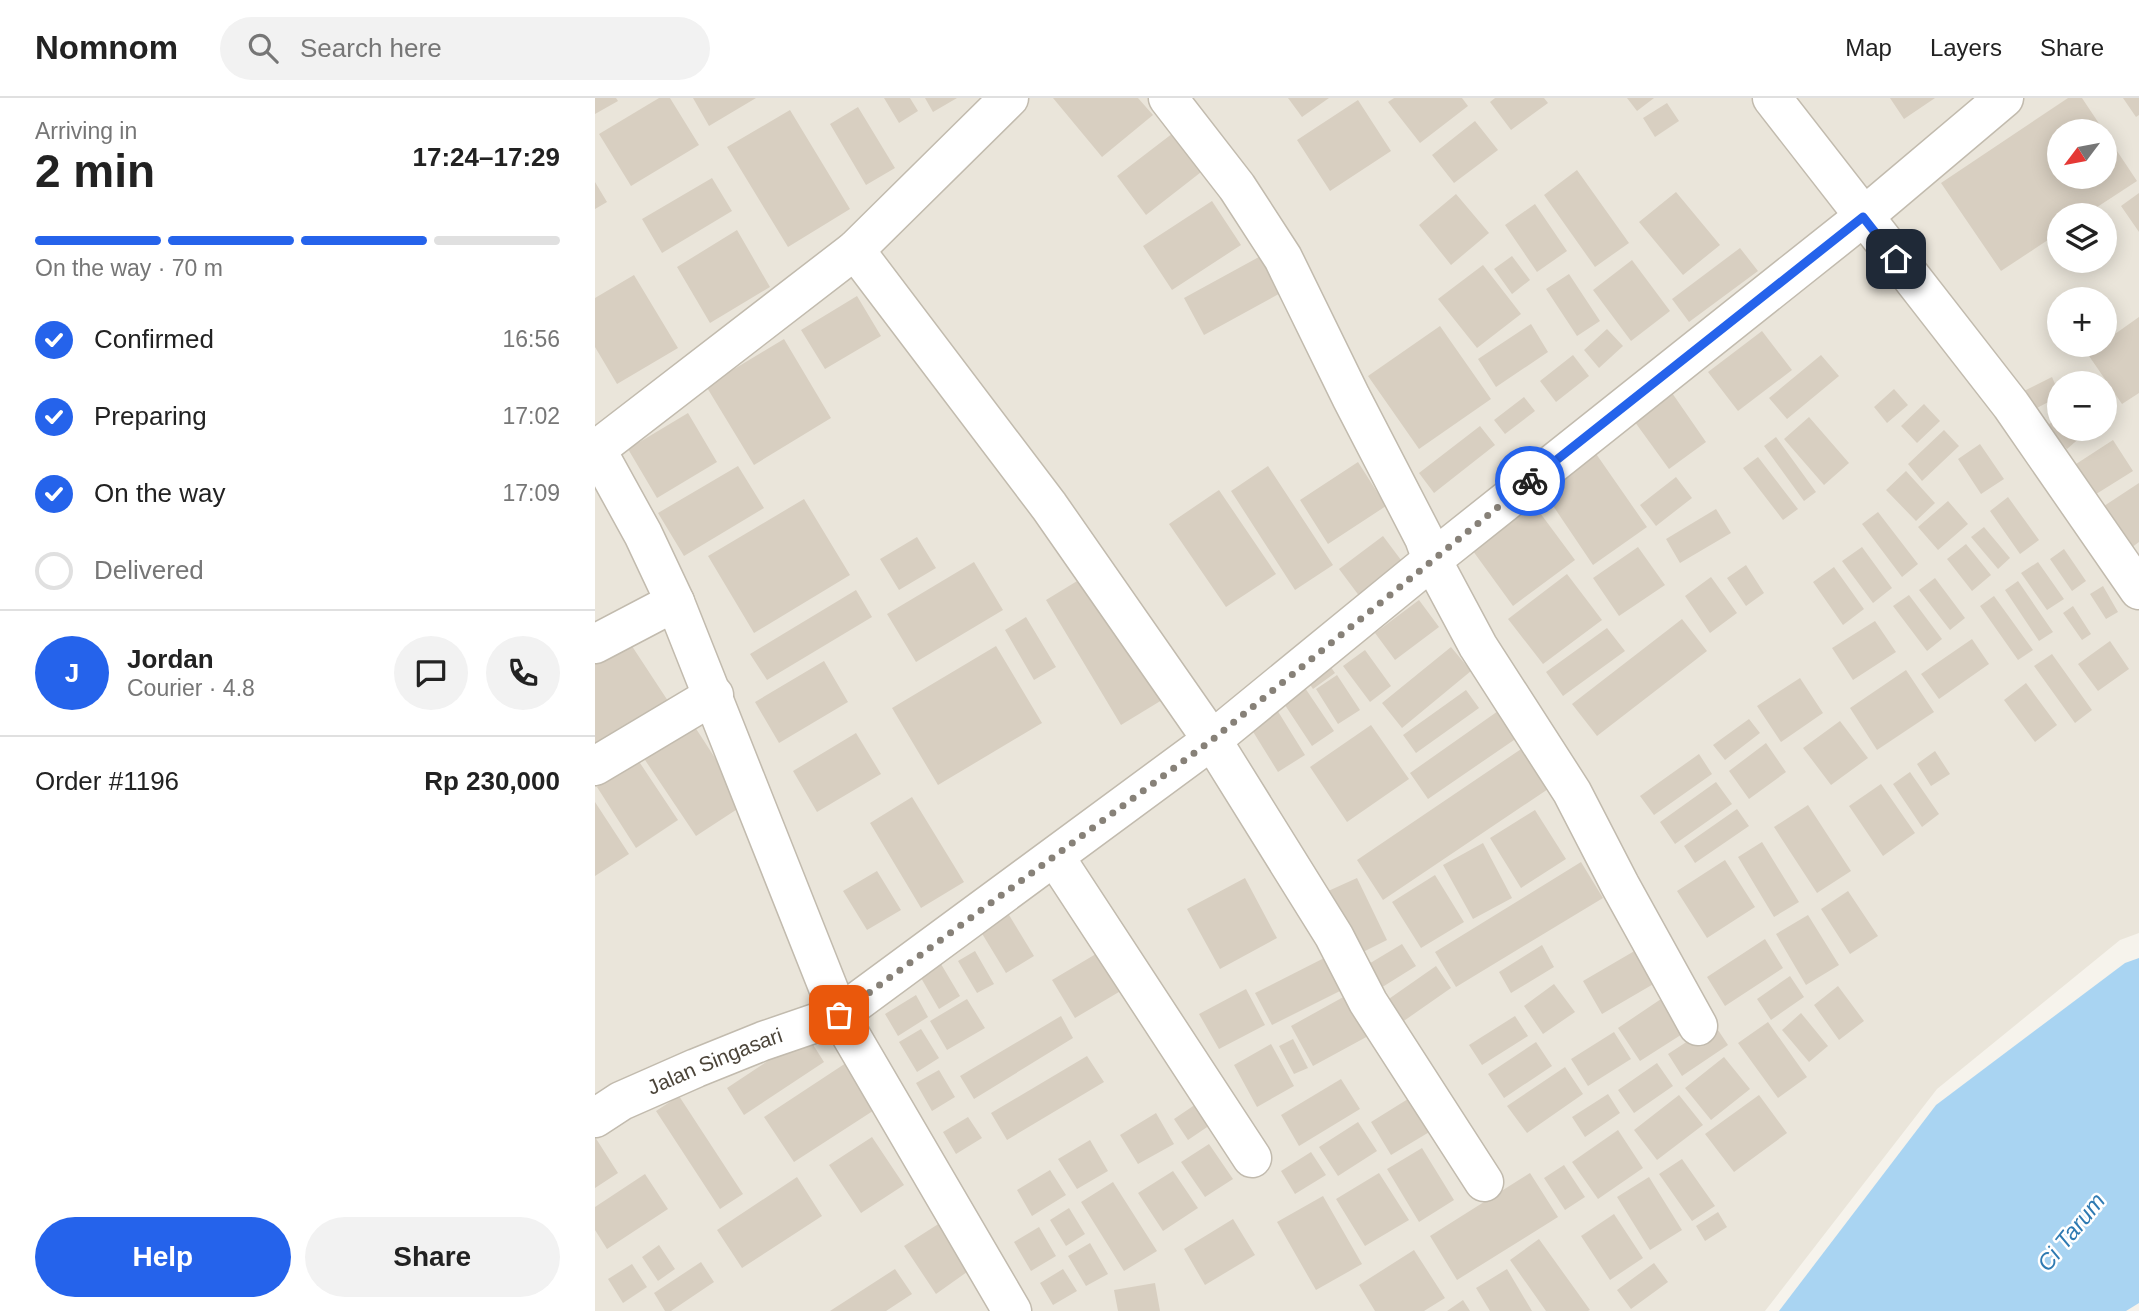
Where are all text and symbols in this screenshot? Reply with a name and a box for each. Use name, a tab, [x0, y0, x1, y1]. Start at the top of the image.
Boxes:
search box	[220, 17, 710, 80]
text: Nomnom	[35, 29, 178, 66]
icon: search	[244, 29, 282, 67]
text: Search here	[300, 33, 442, 63]
text: Map	[1845, 34, 1892, 61]
text: Layers	[1930, 34, 2002, 61]
text: Share	[2040, 34, 2104, 61]
text: Arriving in	[35, 118, 137, 144]
north arrow	[2047, 119, 2117, 189]
map controls	[2047, 119, 2117, 441]
text: 17:24–17:29	[413, 142, 560, 172]
text: 2 min	[35, 145, 155, 197]
button: layers	[2047, 203, 2117, 273]
pin	[1866, 229, 1926, 289]
icon: home	[1877, 240, 1915, 278]
text: On the way · 70 m	[35, 255, 223, 281]
button: +	[2047, 287, 2117, 357]
icon: check	[35, 321, 73, 359]
text: Confirmed	[94, 324, 214, 354]
text: 16:56	[502, 326, 560, 352]
button: −	[2047, 371, 2117, 441]
icon: check	[35, 398, 73, 436]
text: Preparing	[94, 401, 207, 431]
text: 17:02	[502, 403, 560, 429]
courier	[1495, 446, 1565, 516]
icon: bike	[1511, 462, 1549, 500]
icon: check	[35, 475, 73, 513]
text: On the way	[94, 478, 226, 508]
text: 17:09	[502, 480, 560, 506]
text: Delivered	[94, 555, 204, 585]
button: chat	[394, 636, 468, 710]
button: phone	[486, 636, 560, 710]
text: Jordan	[127, 644, 214, 674]
text: J	[65, 658, 79, 688]
text: Courier · 4.8	[127, 675, 255, 701]
text: Order #1196	[35, 766, 179, 796]
text: Rp 230,000	[424, 766, 560, 796]
pin	[809, 985, 869, 1045]
icon: bag	[820, 996, 858, 1034]
street label: Jalan Singasari	[644, 1023, 785, 1099]
water label: Ci Tarum	[2032, 1188, 2110, 1276]
button: Help	[35, 1217, 291, 1297]
button: Share	[305, 1217, 560, 1297]

